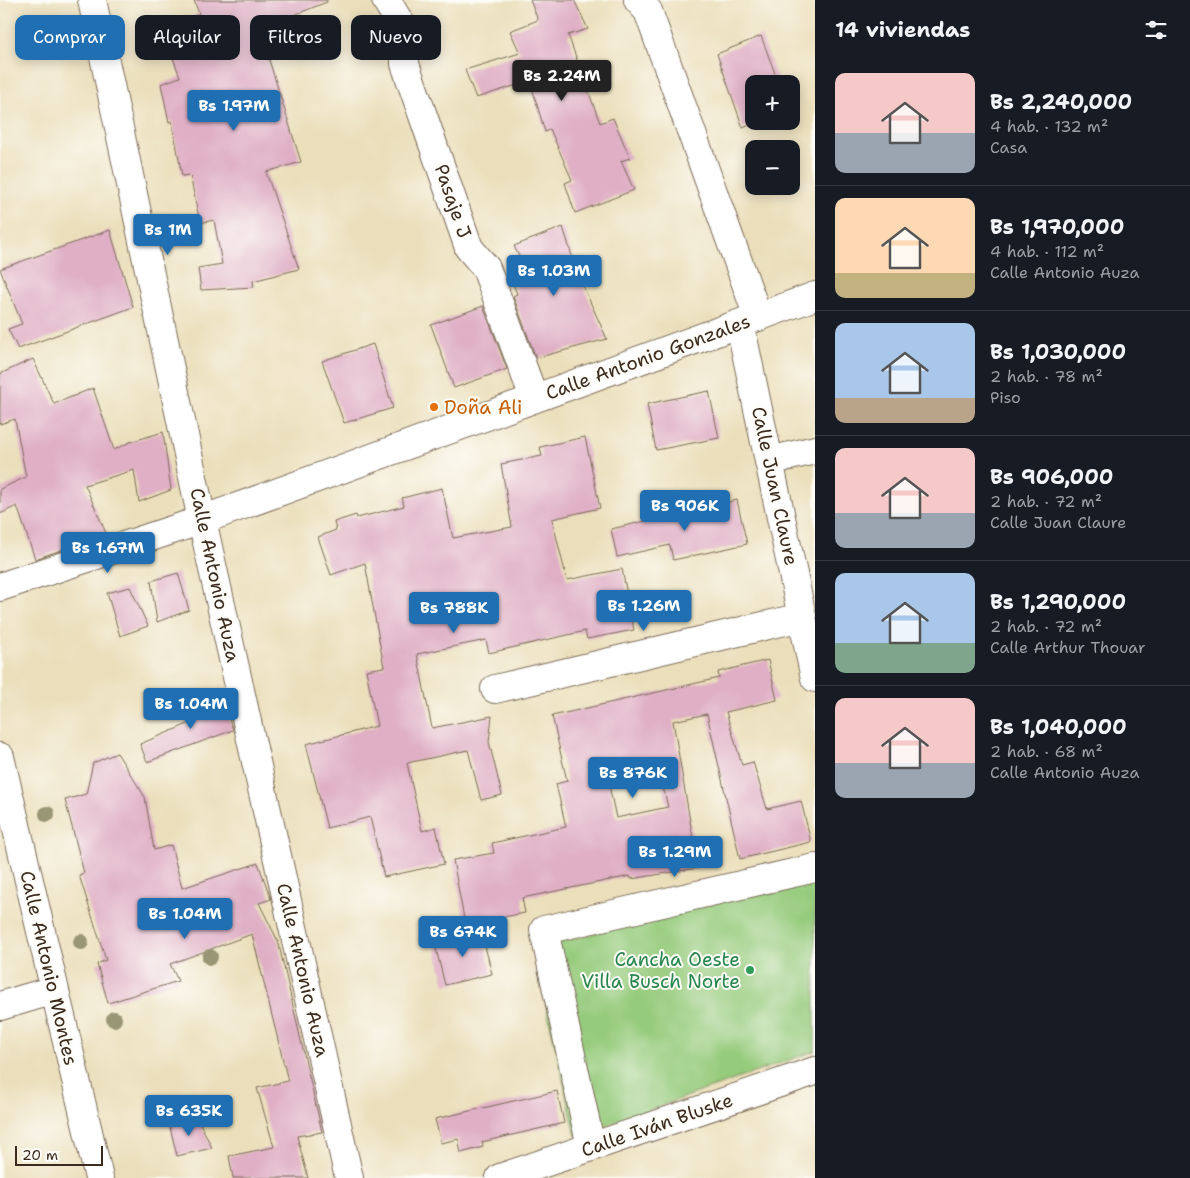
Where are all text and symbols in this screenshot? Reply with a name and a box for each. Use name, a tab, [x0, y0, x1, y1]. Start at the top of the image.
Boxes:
chip: Comprar	[15, 15, 125, 60]
chip: Alquilar	[135, 15, 240, 60]
chip: Filtros	[250, 15, 341, 60]
chip: Nuevo	[351, 15, 441, 60]
text: 14 viviendas	[835, 16, 970, 44]
icon: filters	[1142, 16, 1170, 44]
pin: Bs 2.24M	[510, 59, 614, 102]
text: Bs 2.24M	[523, 65, 601, 86]
map controls	[745, 75, 800, 195]
button: +	[745, 75, 800, 130]
text: Bs 2,240,000	[990, 88, 1132, 116]
pin: Bs 1.97M	[182, 90, 286, 132]
icon: home	[875, 93, 935, 153]
text: Bs 1.97M	[198, 95, 270, 116]
text: 4 hab. · 132 m²	[990, 116, 1108, 137]
text: Casa	[990, 137, 1027, 158]
button: −	[745, 140, 800, 195]
street label: Pasaje J	[429, 161, 477, 241]
text: Bs 1,970,000	[990, 213, 1124, 241]
pin: Bs 1M	[133, 214, 203, 256]
icon: home	[875, 218, 935, 278]
text: Bs 1M	[144, 219, 192, 240]
text: 4 hab. · 112 m²	[990, 241, 1104, 262]
pin: Bs 1.03M	[502, 254, 606, 297]
text: Bs 1.03M	[518, 260, 590, 281]
text: Calle Antonio Auza	[990, 262, 1139, 283]
street label: Calle Antonio Gonzales	[542, 308, 754, 406]
text: Bs 1,030,000	[990, 338, 1126, 366]
icon: home	[875, 343, 935, 403]
text: 2 hab. · 78 m²	[990, 366, 1103, 387]
text: Piso	[990, 387, 1021, 408]
place label: Doña Ali	[444, 395, 522, 420]
marker: Doña Ali	[428, 401, 440, 413]
street label: Calle Juan Claure	[746, 404, 804, 568]
text: Bs 906,000	[990, 463, 1114, 491]
icon: home	[875, 468, 935, 528]
street label: Calle Antonio Auza	[184, 486, 246, 665]
pin: Bs 906K	[639, 490, 731, 532]
text: 2 hab. · 72 m²	[990, 491, 1102, 512]
text: Bs 906K	[651, 495, 719, 516]
text: Calle Juan Claure	[990, 512, 1126, 533]
pin: Bs 1.67M	[56, 532, 160, 574]
text: Bs 1.67M	[72, 537, 144, 558]
text: Bs 1,290,000	[990, 588, 1126, 616]
pin: Bs 1.26M	[592, 590, 696, 632]
pin: Bs 788K	[408, 592, 500, 634]
icon: home	[875, 593, 935, 653]
text: Bs 1.26M	[607, 595, 681, 616]
text: Bs 788K	[420, 597, 488, 618]
text: 2 hab. · 72 m²	[990, 616, 1102, 637]
text: Calle Arthur Thouar	[990, 637, 1146, 658]
pin: Bs 1.04M	[139, 688, 243, 730]
text: Bs 1.04M	[154, 693, 228, 714]
text: Bs 1,040,000	[990, 713, 1127, 741]
icon: home	[875, 718, 935, 778]
text: 2 hab. · 68 m²	[990, 741, 1103, 762]
pin: Bs 876K	[587, 756, 679, 799]
text: Bs 876K	[599, 762, 667, 783]
text: Calle Antonio Auza	[990, 762, 1139, 783]
pin: Bs 1.29M	[623, 836, 727, 878]
text: Bs 1.29M	[639, 841, 711, 862]
street label: Calle Antonio Montes	[14, 868, 84, 1068]
street label: Calle Antonio Auza	[271, 881, 335, 1059]
pin: Bs 1.04M	[133, 898, 237, 940]
text: Bs 1.04M	[148, 903, 222, 924]
pin: Bs 674K	[417, 916, 509, 958]
text: Bs 674K	[430, 921, 496, 942]
place label: Cancha Oeste Villa Busch Norte	[581, 947, 740, 994]
marker: Cancha Oeste Villa Busch Norte	[744, 964, 756, 976]
street label: Calle Iván Bluske	[578, 1087, 736, 1163]
pin: Bs 635K	[143, 1094, 235, 1137]
text: Bs 635K	[156, 1100, 222, 1121]
scale bar	[15, 1143, 102, 1166]
text: 20 m	[22, 1146, 58, 1164]

